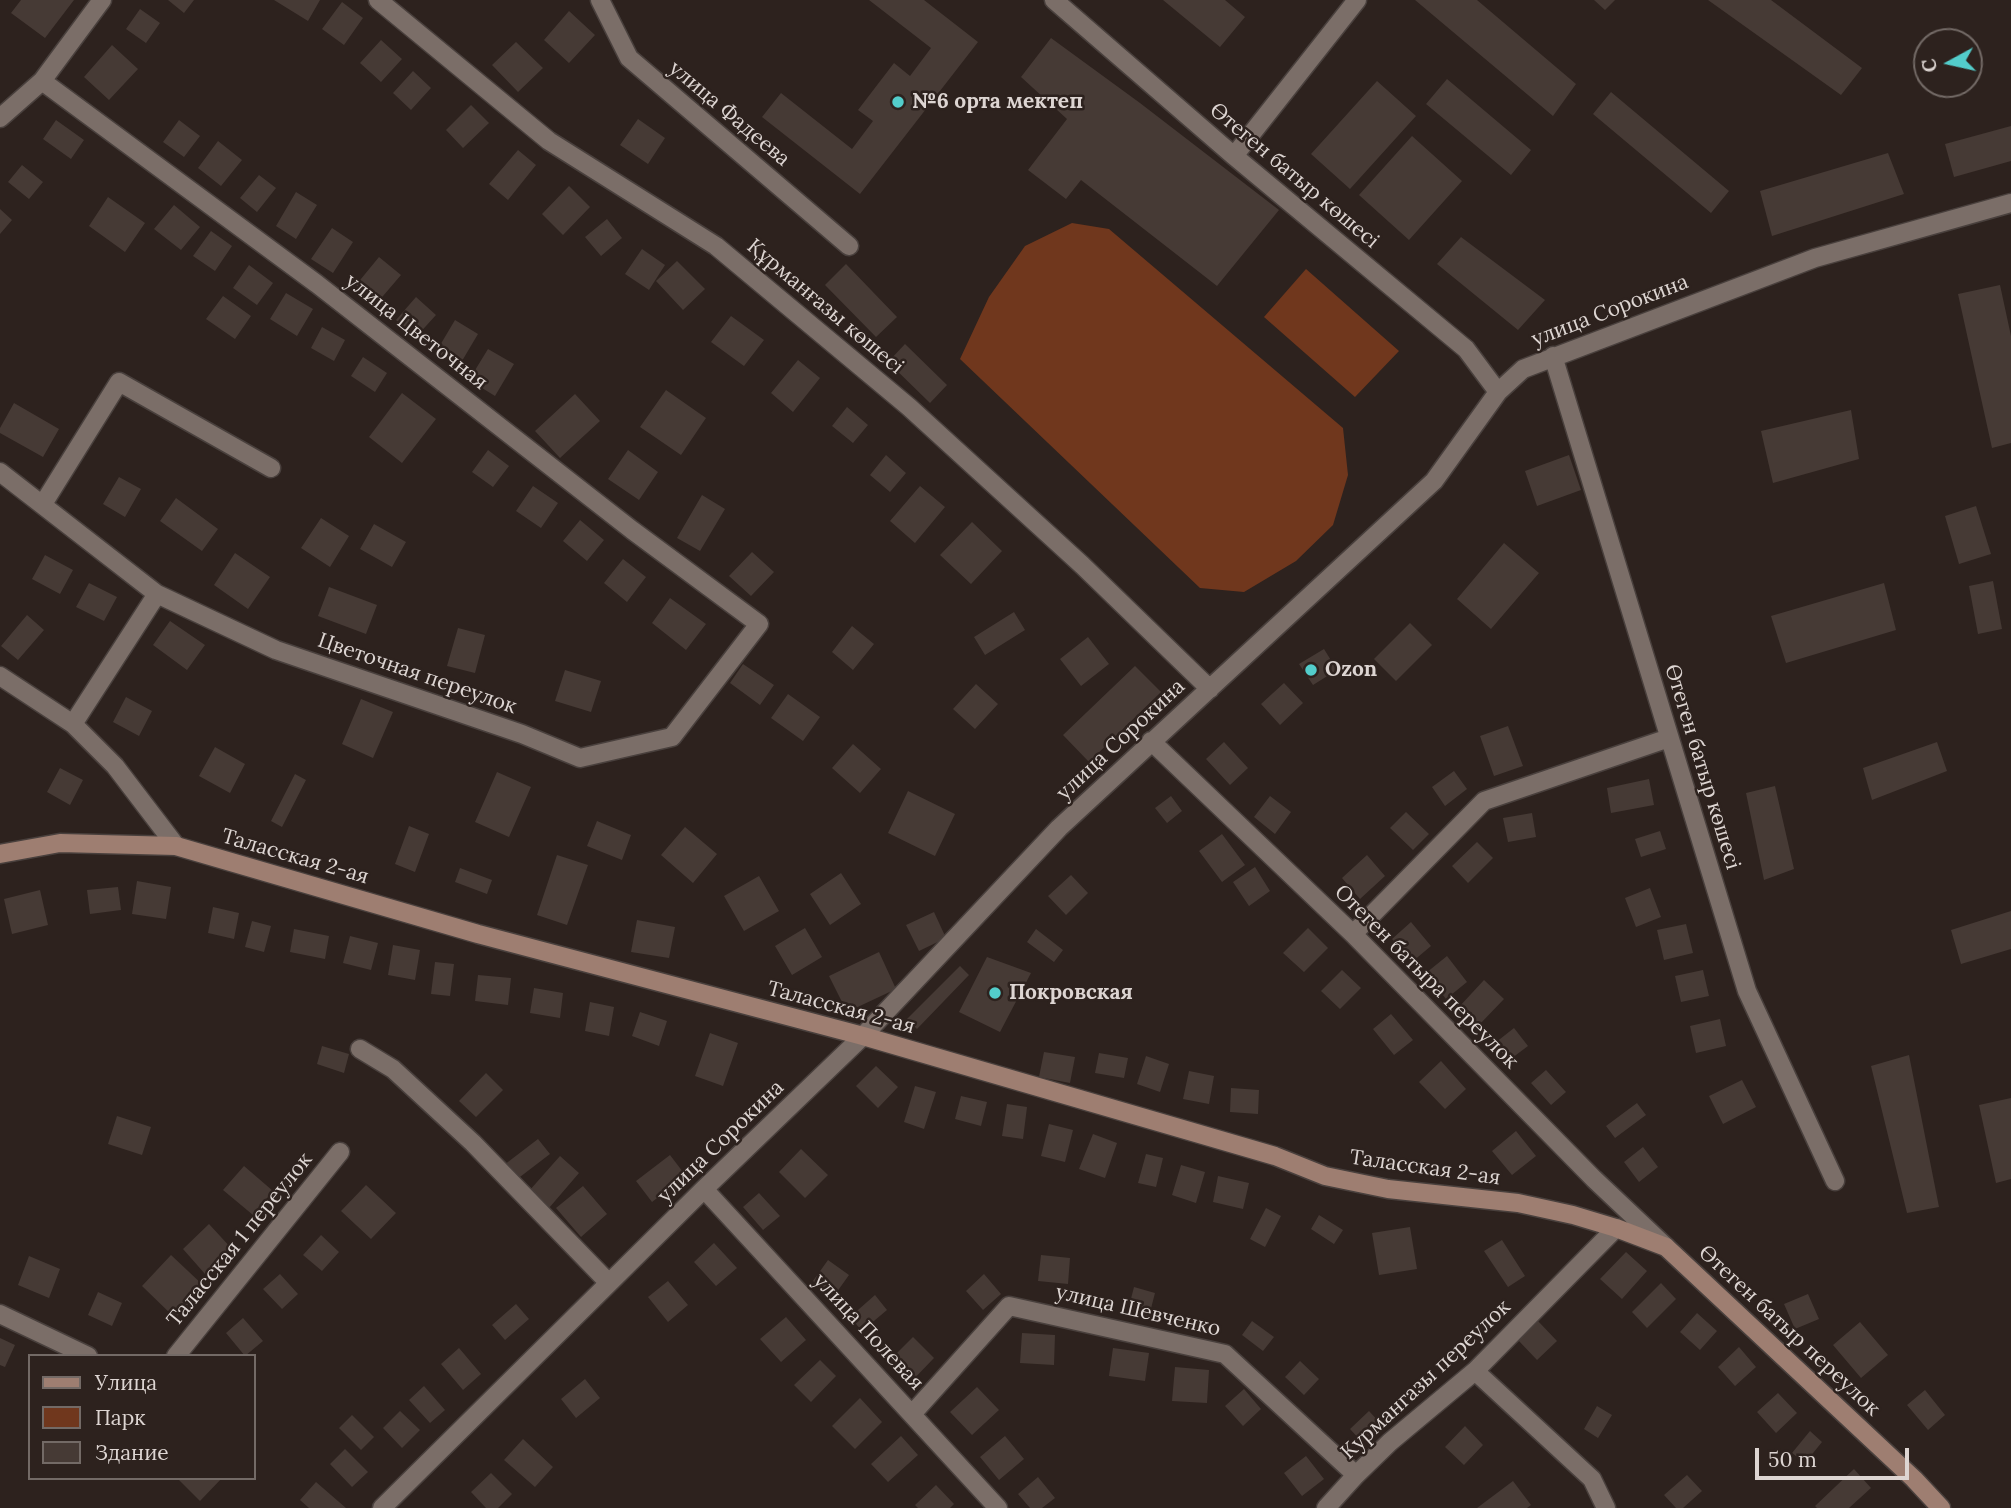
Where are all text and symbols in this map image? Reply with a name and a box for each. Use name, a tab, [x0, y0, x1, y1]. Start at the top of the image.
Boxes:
north arrow	[1913, 28, 1983, 98]
street label: улица Фадеева	[663, 56, 795, 172]
text: С	[1916, 58, 1942, 74]
place label: №6 орта мектеп	[912, 89, 1083, 115]
marker: №6 орта мектеп	[890, 94, 906, 110]
street label: Өтеген батыр көшесі	[1204, 98, 1384, 254]
street label: Құрманғазы көшесі	[742, 234, 908, 380]
street label: улица Цветочная	[340, 269, 492, 395]
street label: улица Сорокина	[1528, 269, 1692, 353]
street label: Цветочная переулок	[314, 628, 520, 720]
place label: Ozon	[1325, 657, 1377, 683]
street label: Өтеген батыр көшесі	[1659, 661, 1745, 873]
marker: Ozon	[1303, 662, 1319, 678]
street label: улица Сорокина	[1052, 674, 1190, 806]
street label: Таласская 2-ая	[219, 824, 371, 890]
street label: Отеген батыра переулок	[1329, 880, 1523, 1074]
street label: Таласская 2-ая	[764, 976, 918, 1040]
place label: Покровская	[1009, 980, 1133, 1006]
marker: Покровская	[987, 985, 1003, 1001]
street label: улица Сорокина	[653, 1075, 789, 1209]
street label: Таласская 2-ая	[1348, 1145, 1502, 1191]
street label: Таласская 1 переулок	[162, 1148, 318, 1332]
street label: Өтеген батыр переулок	[1693, 1240, 1885, 1422]
street label: улица Полевая	[807, 1268, 929, 1396]
street label: улица Шевченко	[1053, 1280, 1223, 1342]
street label: Курмангазы переулок	[1336, 1295, 1516, 1465]
legend	[28, 1354, 256, 1480]
text: Улица	[95, 1369, 157, 1396]
text: Парк	[95, 1404, 145, 1431]
scale bar	[1759, 1434, 1913, 1478]
text: Здание	[95, 1439, 169, 1466]
text: 50 m	[1768, 1446, 1817, 1473]

